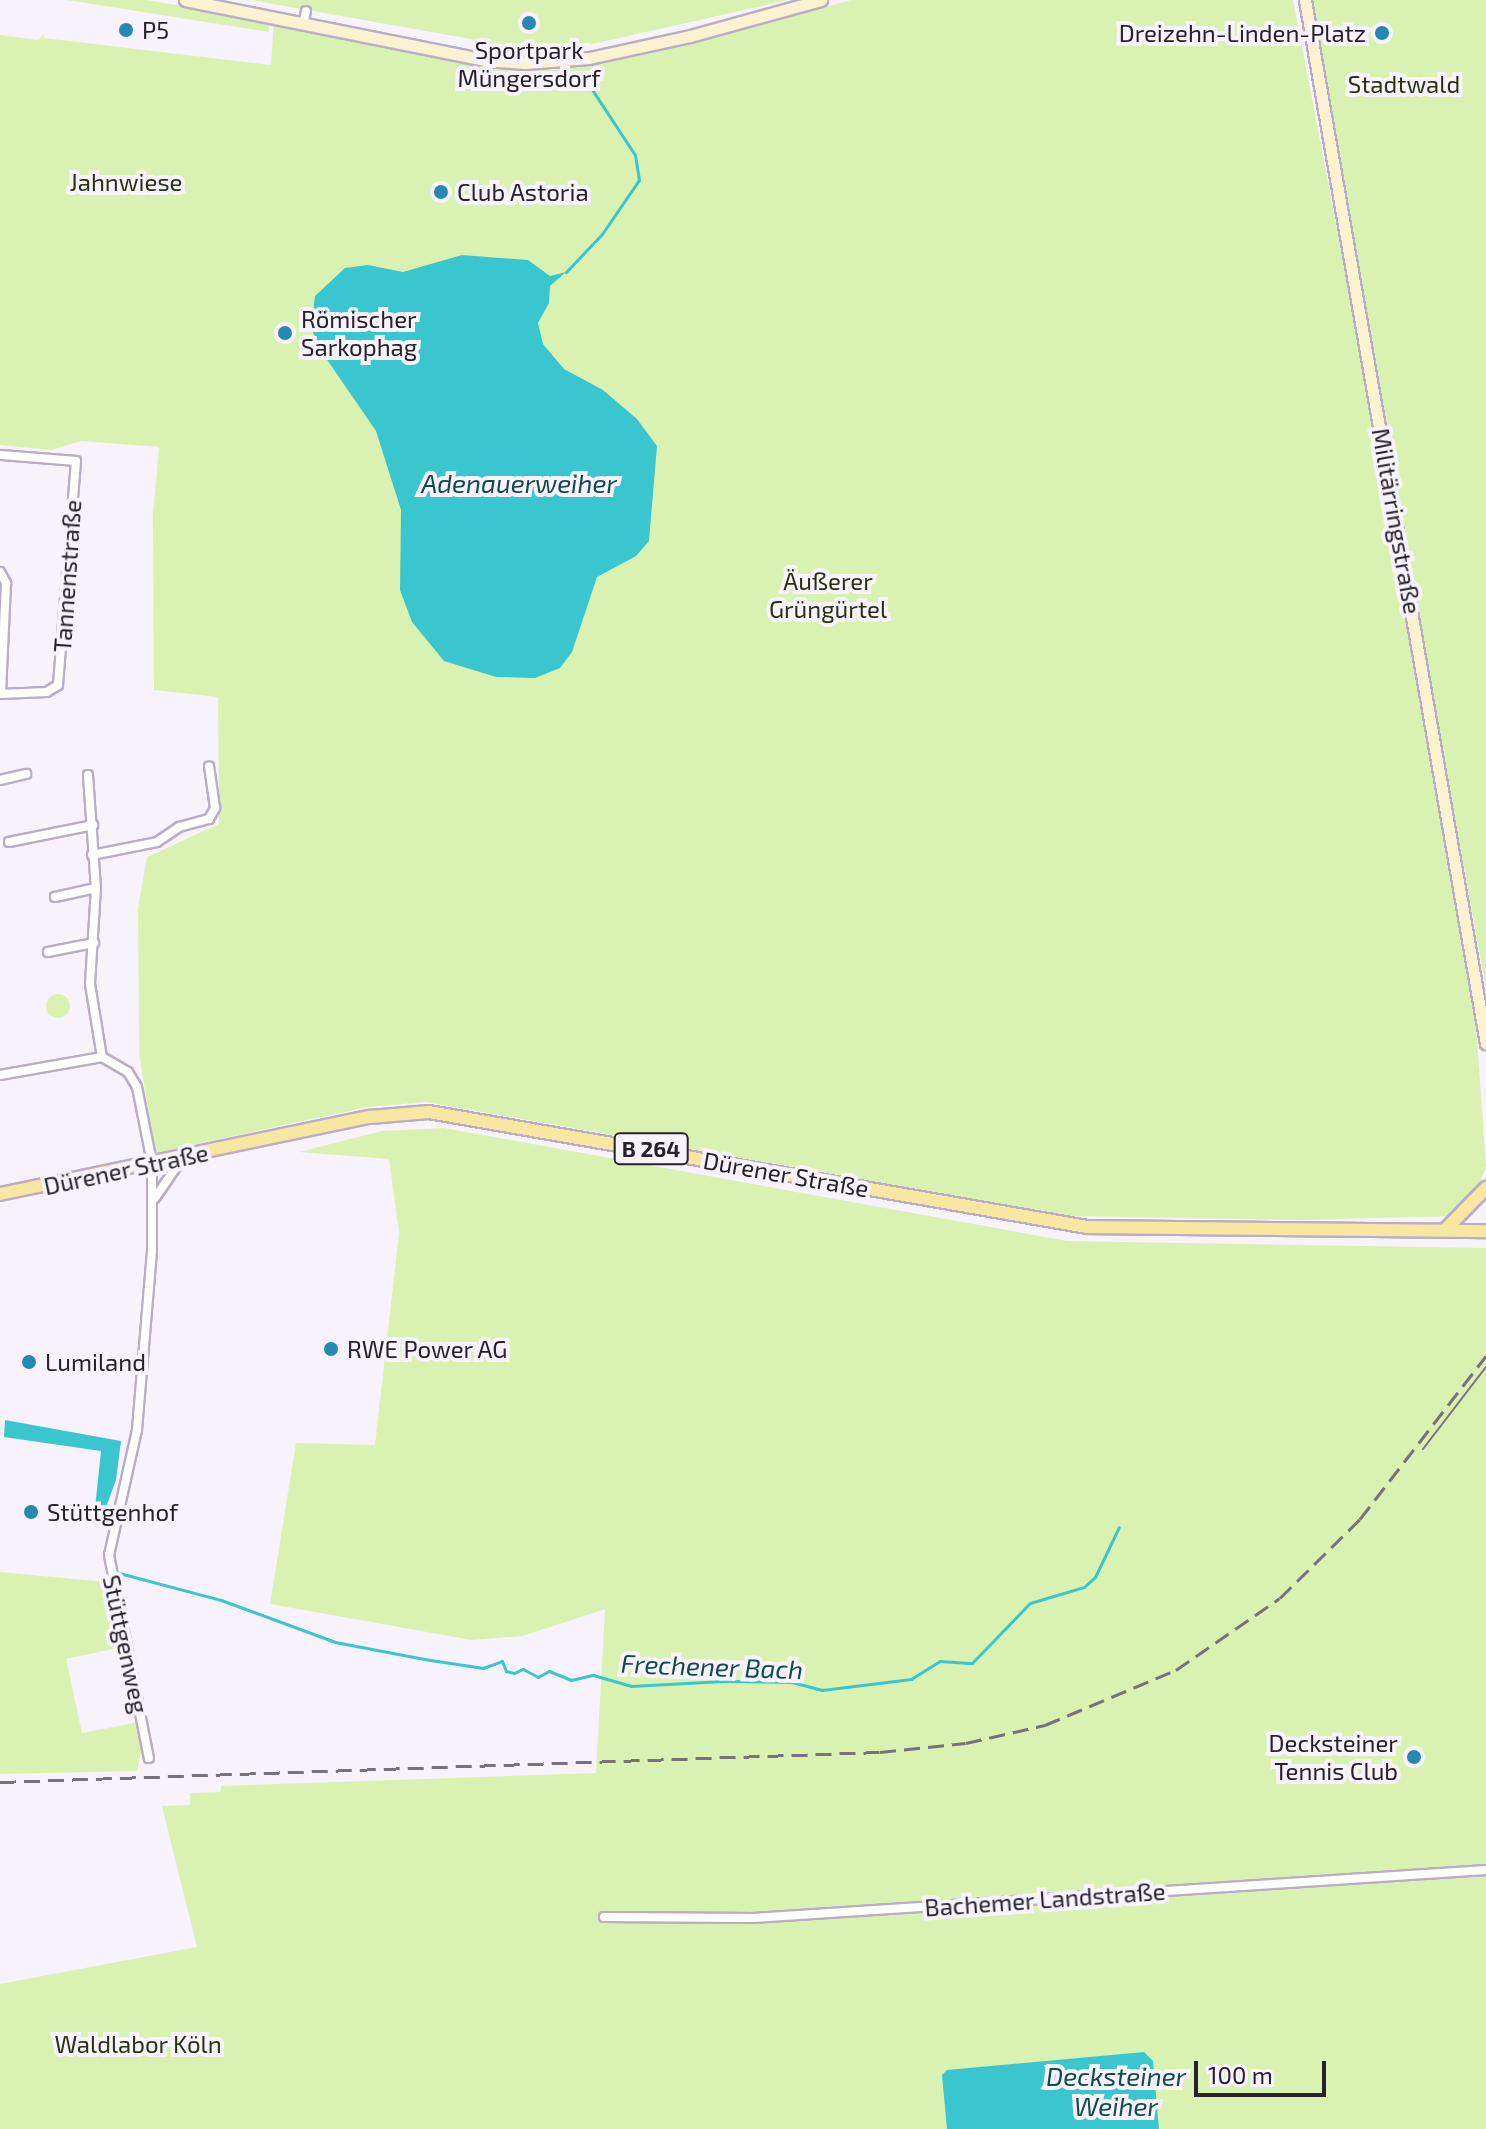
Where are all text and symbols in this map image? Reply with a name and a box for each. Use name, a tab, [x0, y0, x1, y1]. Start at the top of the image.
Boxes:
marker: Sportpark Müngersdorf	[520, 14, 538, 32]
place label: P5	[142, 16, 169, 44]
place label: Dreizehn-Linden-Platz	[1119, 19, 1366, 47]
marker: P5	[117, 21, 135, 39]
marker: Dreizehn-Linden-Platz	[1373, 24, 1391, 42]
place label: Sportpark Müngersdorf	[458, 36, 600, 92]
park label: Stadtwald	[1348, 70, 1460, 98]
park label: Jahnwiese	[70, 168, 182, 196]
place label: Club Astoria	[457, 178, 589, 206]
marker: Club Astoria	[432, 183, 450, 201]
place label: Römischer Sarkophag	[301, 305, 417, 361]
marker: Römischer Sarkophag	[276, 324, 294, 342]
street label: Militärringstraße	[1366, 426, 1428, 616]
water label: Adenauerweiher	[421, 467, 617, 499]
street label: Tannenstraße	[47, 499, 87, 653]
park label: Äußerer Grüngürtel	[769, 567, 887, 623]
road number: B 264	[613, 1131, 689, 1167]
street label: Dürener Straße	[41, 1137, 211, 1201]
street label: Dürener Straße	[701, 1145, 871, 1203]
place label: RWE Power AG	[347, 1335, 508, 1363]
marker: RWE Power AG	[322, 1340, 340, 1358]
place label: Lumiland	[45, 1348, 146, 1376]
marker: Lumiland	[20, 1353, 38, 1371]
place label: Stüttgenhof	[47, 1498, 178, 1526]
marker: Stüttgenhof	[22, 1503, 40, 1521]
street label: Stüttgenweg	[97, 1572, 155, 1716]
water label: Frechener Bach	[620, 1647, 804, 1685]
place label: Decksteiner Tennis Club	[1269, 1729, 1398, 1785]
marker: Decksteiner Tennis Club	[1405, 1748, 1423, 1766]
street label: Bachemer Landstraße	[923, 1876, 1167, 1922]
park label: Waldlabor Köln	[54, 2030, 222, 2058]
scale bar	[1198, 2045, 1330, 2095]
water label: Decksteiner Weiher	[1046, 2060, 1186, 2122]
text: 100 m	[1208, 2060, 1273, 2089]

